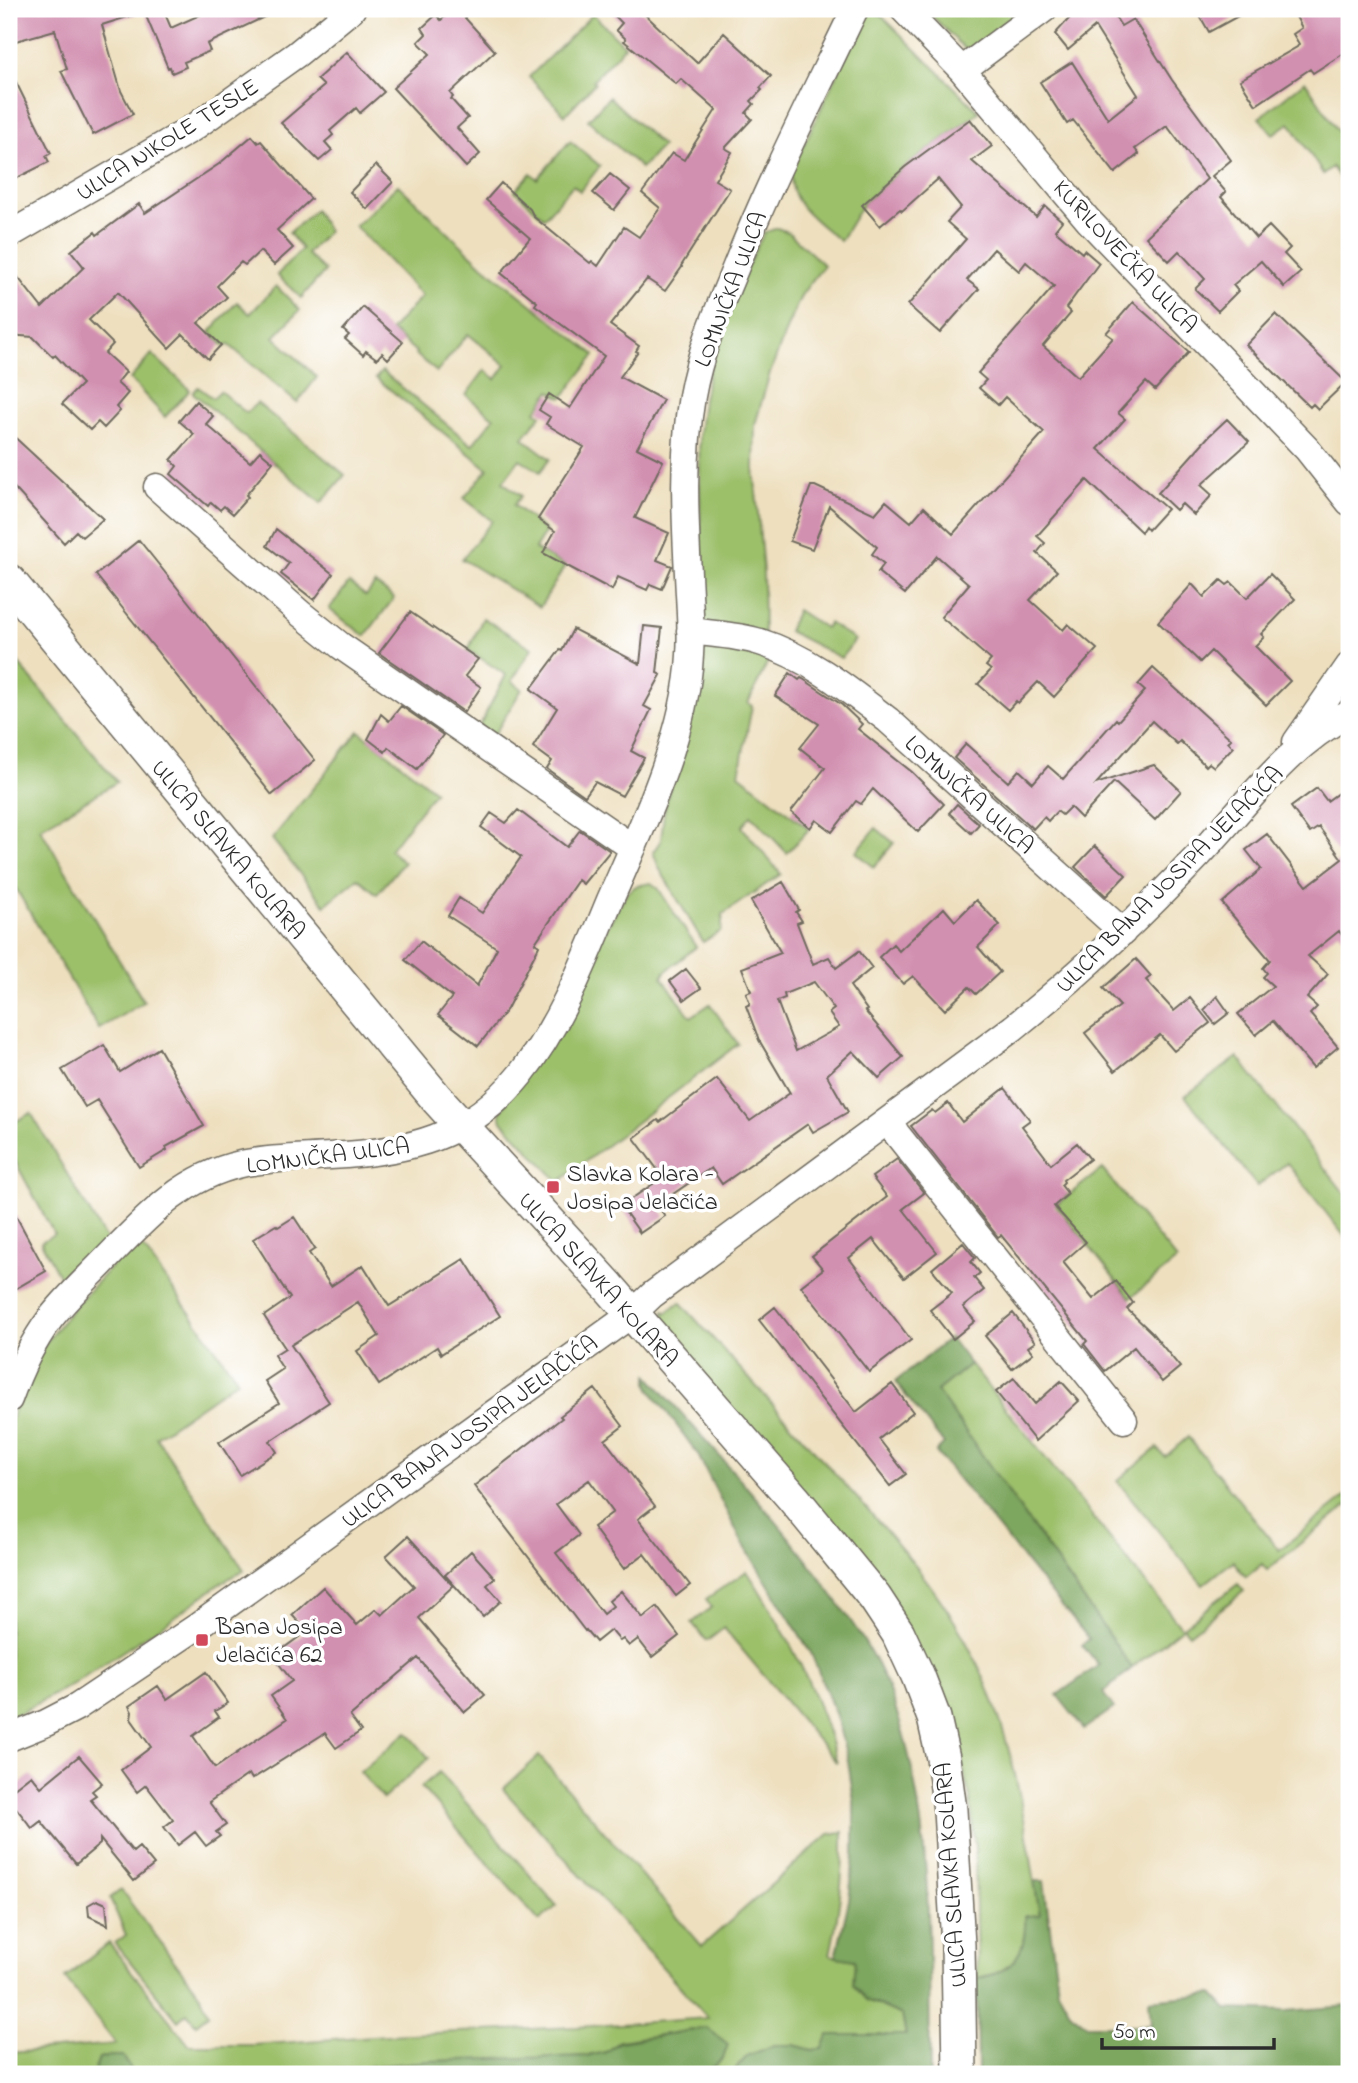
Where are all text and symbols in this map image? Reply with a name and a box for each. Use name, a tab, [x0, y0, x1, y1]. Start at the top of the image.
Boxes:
street label: ULICA NIKOLE TESLE	[70, 71, 266, 211]
street label: KURILOVEČKA ULICA	[1043, 173, 1205, 343]
street label: LOMNIČKA ULICA	[687, 207, 778, 373]
street label: LOMNIČKA ULICA	[896, 728, 1041, 864]
street label: ULICA SLAVKA KOLARA	[141, 753, 313, 948]
street label: ULICA BANA JOSIPA JELAČIĆA	[1049, 759, 1293, 1003]
street label: LOMNIČKA ULICA	[245, 1130, 412, 1185]
place label: Slavka Kolara - Josipa Jelačića	[567, 1158, 718, 1221]
marker: Slavka Kolara - Josipa Jelačića	[545, 1179, 561, 1195]
street label: ULICA SLAVKA KOLARA	[509, 1185, 686, 1376]
street label: ULICA BANA JOSIPA JELAČIĆA	[335, 1328, 606, 1538]
place label: Bana Josipa Jelačića 62	[215, 1611, 343, 1674]
marker: Bana Josipa Jelačića 62	[194, 1632, 210, 1648]
street label: ULICA SLAVKA KOLARA	[927, 1761, 978, 1989]
scale bar	[1102, 2006, 1274, 2050]
text: 50 m	[1113, 2018, 1156, 2048]

